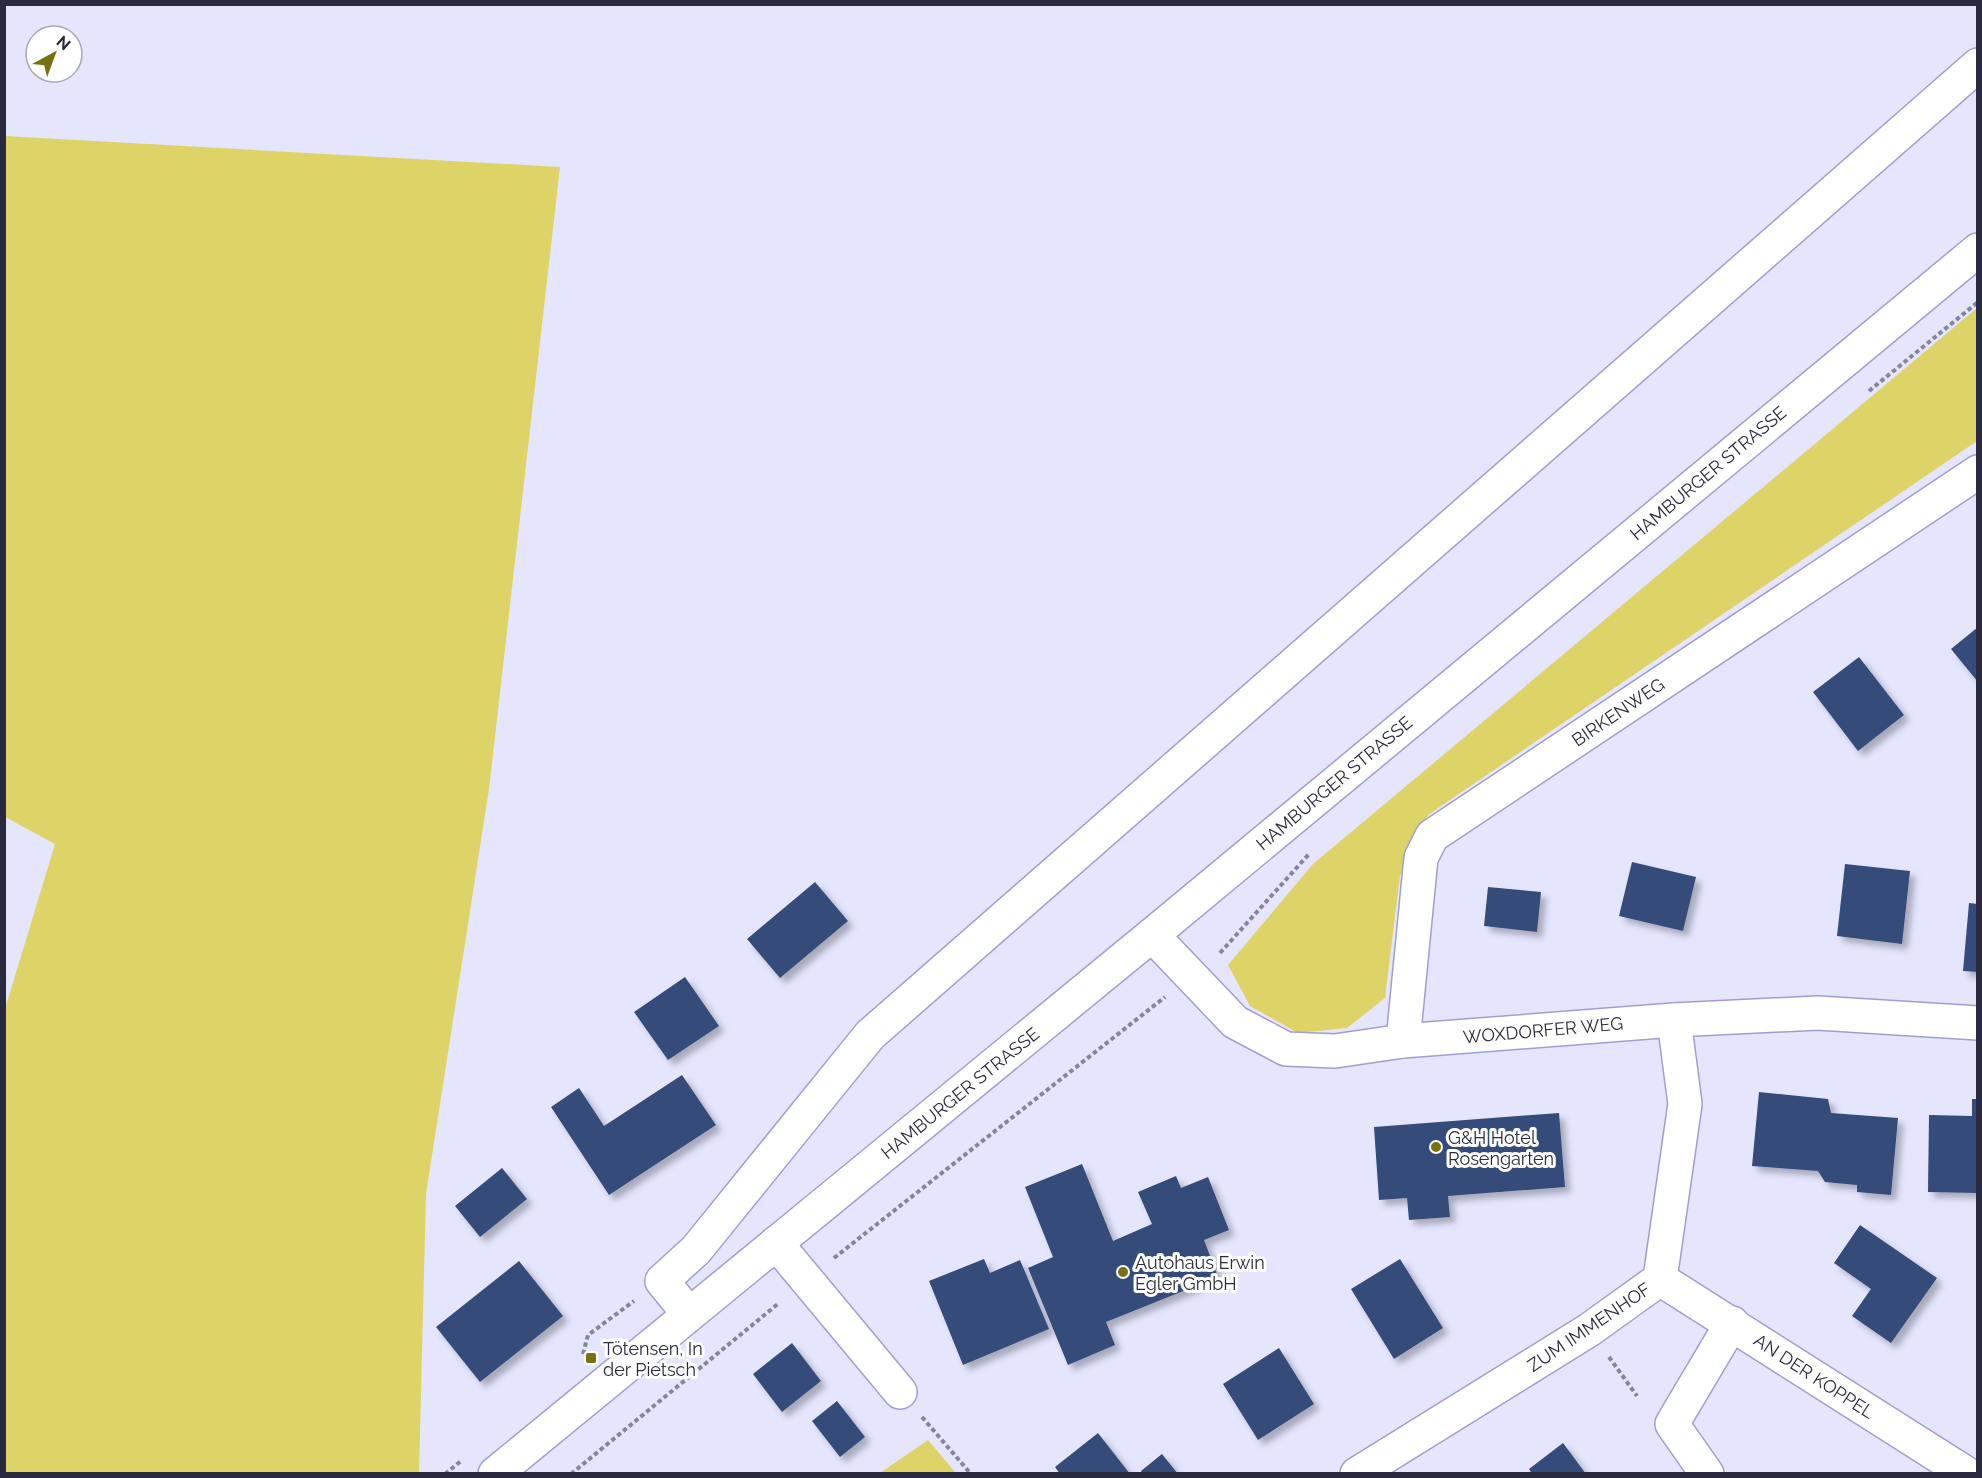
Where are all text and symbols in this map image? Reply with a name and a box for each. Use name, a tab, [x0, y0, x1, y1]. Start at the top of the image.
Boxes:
north arrow	[24, 24, 84, 84]
text: N	[53, 32, 74, 54]
street label: HAMBURGER STRASSE	[1626, 402, 1790, 544]
street label: BIRKENWEG	[1568, 673, 1668, 751]
street label: HAMBURGER STRASSE	[1252, 712, 1416, 854]
street label: WOXDORFER WEG	[1462, 1013, 1624, 1047]
street label: HAMBURGER STRASSE	[877, 1023, 1043, 1163]
place label: G&H Hotel Rosengarten	[1448, 1127, 1554, 1169]
marker: G&H Hotel Rosengarten	[1429, 1140, 1443, 1154]
place label: Autohaus Erwin Egler GmbH	[1135, 1252, 1265, 1294]
marker: Autohaus Erwin Egler GmbH	[1116, 1265, 1130, 1279]
street label: ZUM IMMENHOF	[1524, 1278, 1654, 1376]
street label: AN DER KOPPEL	[1750, 1329, 1878, 1423]
place label: Tötensen, In der Pietsch	[603, 1338, 703, 1380]
marker: Tötensen, In der Pietsch	[584, 1351, 598, 1365]

